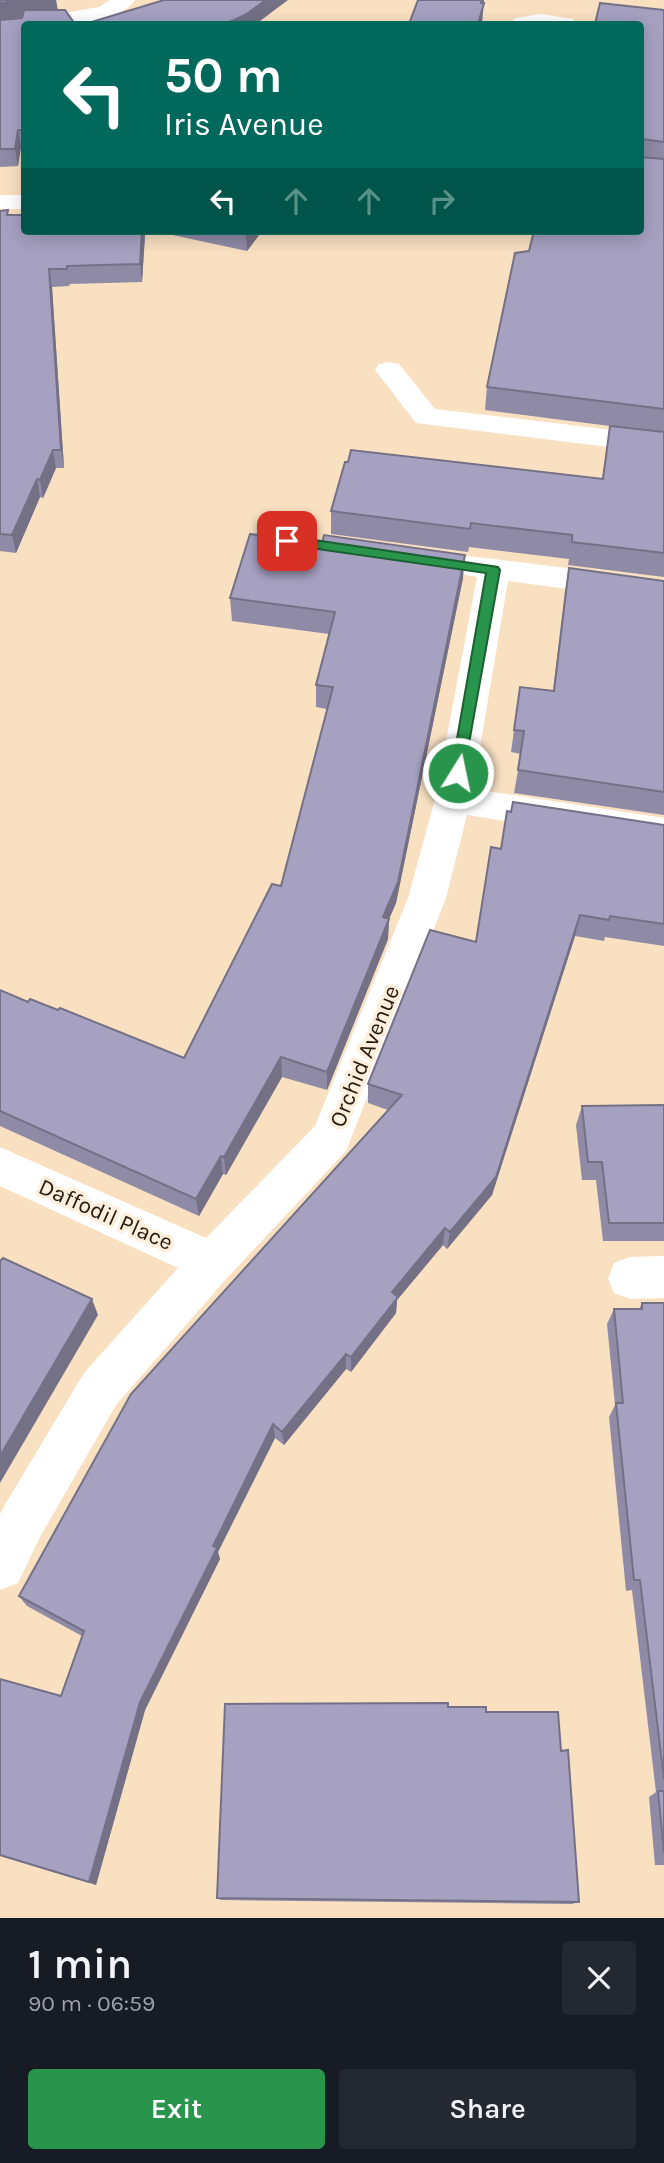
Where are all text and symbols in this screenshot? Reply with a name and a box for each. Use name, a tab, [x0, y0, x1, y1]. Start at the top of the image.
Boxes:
text: 50 m	[164, 47, 282, 104]
icon: left	[49, 49, 140, 140]
text: Iris Avenue	[164, 106, 324, 143]
icon: left	[204, 182, 242, 220]
icon: ahead	[277, 182, 315, 220]
icon: ahead	[350, 182, 388, 220]
icon: right	[423, 182, 461, 220]
pin	[257, 511, 317, 571]
icon: arrive	[268, 522, 306, 560]
position arrow	[421, 736, 495, 810]
street label: Orchid Avenue	[324, 981, 405, 1131]
street label: Daffodil Place	[35, 1173, 177, 1256]
text: 1 min	[28, 1939, 132, 1989]
button: close	[562, 1941, 636, 2015]
text: 90 m · 06:59	[28, 1990, 155, 2017]
button: Exit	[28, 2069, 325, 2149]
button: Share	[339, 2069, 636, 2149]

